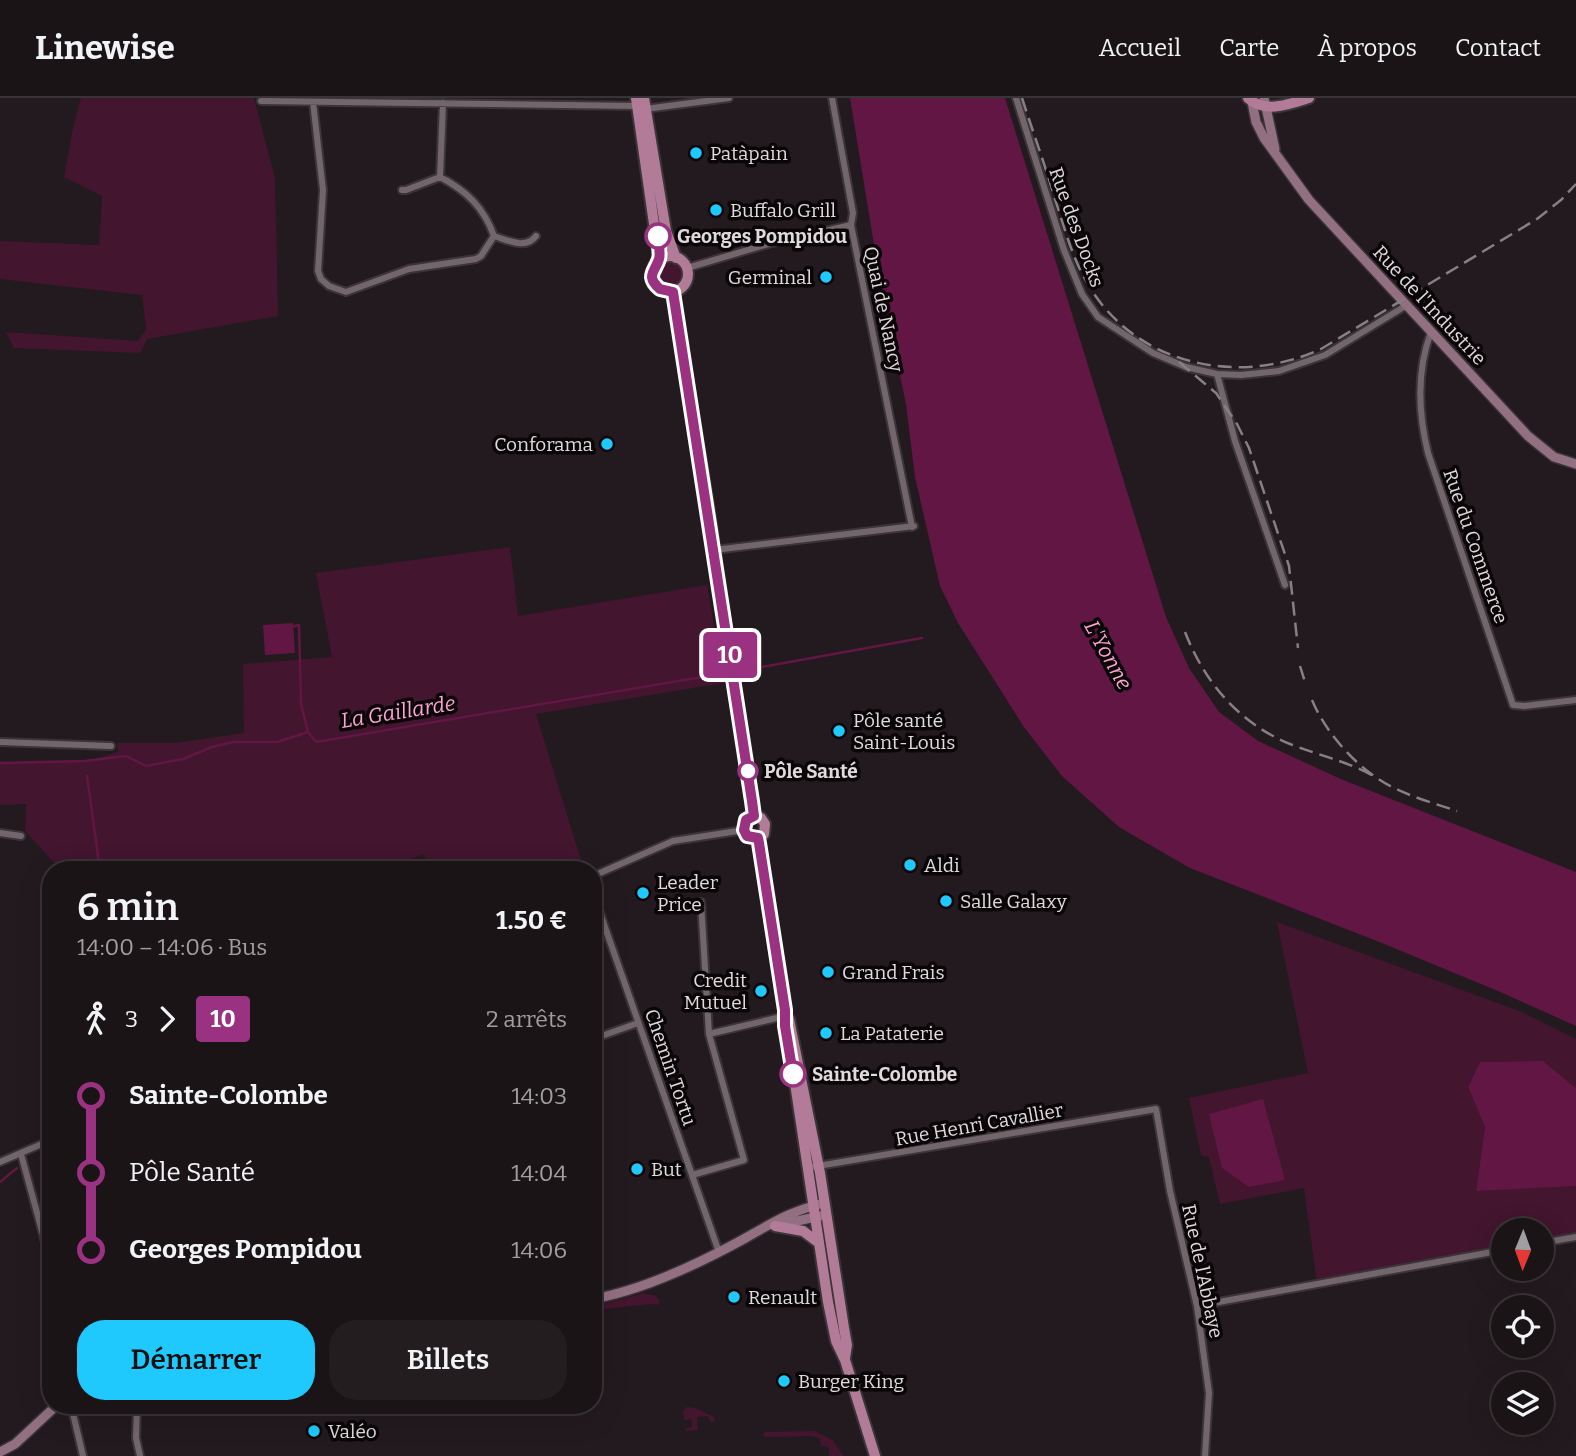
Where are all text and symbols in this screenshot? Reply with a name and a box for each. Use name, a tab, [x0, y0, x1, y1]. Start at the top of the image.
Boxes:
text: Linewise	[35, 28, 175, 68]
text: Accueil	[1099, 34, 1181, 62]
text: Carte	[1219, 34, 1279, 62]
text: À propos	[1317, 34, 1417, 62]
text: Contact	[1455, 34, 1541, 62]
place label: Patàpain	[710, 142, 788, 165]
marker: Patàpain	[688, 145, 704, 161]
street label: Rue des Docks	[1044, 164, 1109, 290]
place label: Buffalo Grill	[730, 199, 836, 222]
marker: Buffalo Grill	[708, 202, 724, 218]
marker: Georges Pompidou	[645, 223, 671, 249]
place label: Georges Pompidou	[677, 225, 847, 248]
street label: Rue de l'Industrie	[1368, 241, 1491, 370]
street label: Quai de Nancy	[859, 244, 908, 375]
place label: Germinal	[728, 266, 812, 289]
marker: Germinal	[818, 269, 834, 285]
place label: Conforama	[494, 433, 594, 456]
marker: Conforama	[599, 436, 615, 452]
street label: Rue du Commerce	[1438, 466, 1513, 627]
water label: L'Yonne	[1078, 616, 1138, 695]
line badge: 10	[698, 632, 762, 678]
text: 10	[717, 641, 743, 669]
water label: La Gaillarde	[339, 690, 457, 734]
place label: Pôle santé Saint-Louis	[853, 709, 955, 754]
marker: Pôle santé Saint-Louis	[831, 723, 847, 739]
place label: Pôle Santé	[764, 760, 858, 783]
marker: Pôle Santé	[738, 761, 758, 781]
place label: Aldi	[924, 854, 960, 877]
marker: Aldi	[902, 857, 918, 873]
place label: Leader Price	[657, 871, 719, 916]
text: 6 min	[77, 884, 179, 930]
marker: Leader Price	[635, 885, 651, 901]
place label: Salle Galaxy	[960, 890, 1068, 913]
marker: Salle Galaxy	[938, 893, 954, 909]
text: 1.50 €	[496, 905, 567, 936]
text: 14:00 – 14:06 · Bus	[77, 933, 267, 961]
place label: Grand Frais	[842, 961, 945, 984]
marker: Grand Frais	[820, 964, 836, 980]
place label: Credit Mutuel	[684, 969, 747, 1014]
marker: Credit Mutuel	[753, 983, 769, 999]
icon: walk	[77, 1000, 115, 1038]
icon: forward	[148, 1000, 186, 1038]
text: 3	[125, 1005, 138, 1033]
text: 10	[210, 1005, 236, 1033]
text: 2 arrêts	[486, 1005, 567, 1033]
street label: Chemin Tortu	[640, 1006, 701, 1129]
place label: La Pataterie	[840, 1022, 944, 1045]
marker: La Pataterie	[818, 1025, 834, 1041]
marker: Sainte-Colombe	[780, 1061, 806, 1087]
place label: Sainte-Colombe	[812, 1063, 957, 1086]
text: Sainte-Colombe	[129, 1080, 328, 1111]
text: 14:03	[512, 1082, 567, 1110]
street label: Rue Henri Cavallier	[893, 1098, 1065, 1151]
text: Pôle Santé	[129, 1157, 255, 1188]
place label: But	[651, 1158, 682, 1181]
text: 14:04	[511, 1159, 567, 1187]
marker: But	[629, 1161, 645, 1177]
street label: Rue de l'Abbaye	[1177, 1202, 1228, 1340]
north arrow	[1491, 1218, 1554, 1281]
map controls	[1491, 1218, 1554, 1435]
text: Georges Pompidou	[129, 1234, 362, 1265]
text: 14:06	[511, 1236, 567, 1264]
place label: Renault	[748, 1286, 817, 1309]
marker: Renault	[726, 1289, 742, 1305]
button: locate	[1491, 1295, 1554, 1358]
button: Démarrer	[77, 1320, 315, 1400]
button: Billets	[329, 1320, 567, 1400]
place label: Burger King	[798, 1370, 905, 1393]
button: layers	[1491, 1372, 1554, 1435]
marker: Burger King	[776, 1373, 792, 1389]
place label: Valéo	[328, 1420, 377, 1443]
marker: Valéo	[306, 1423, 322, 1439]

